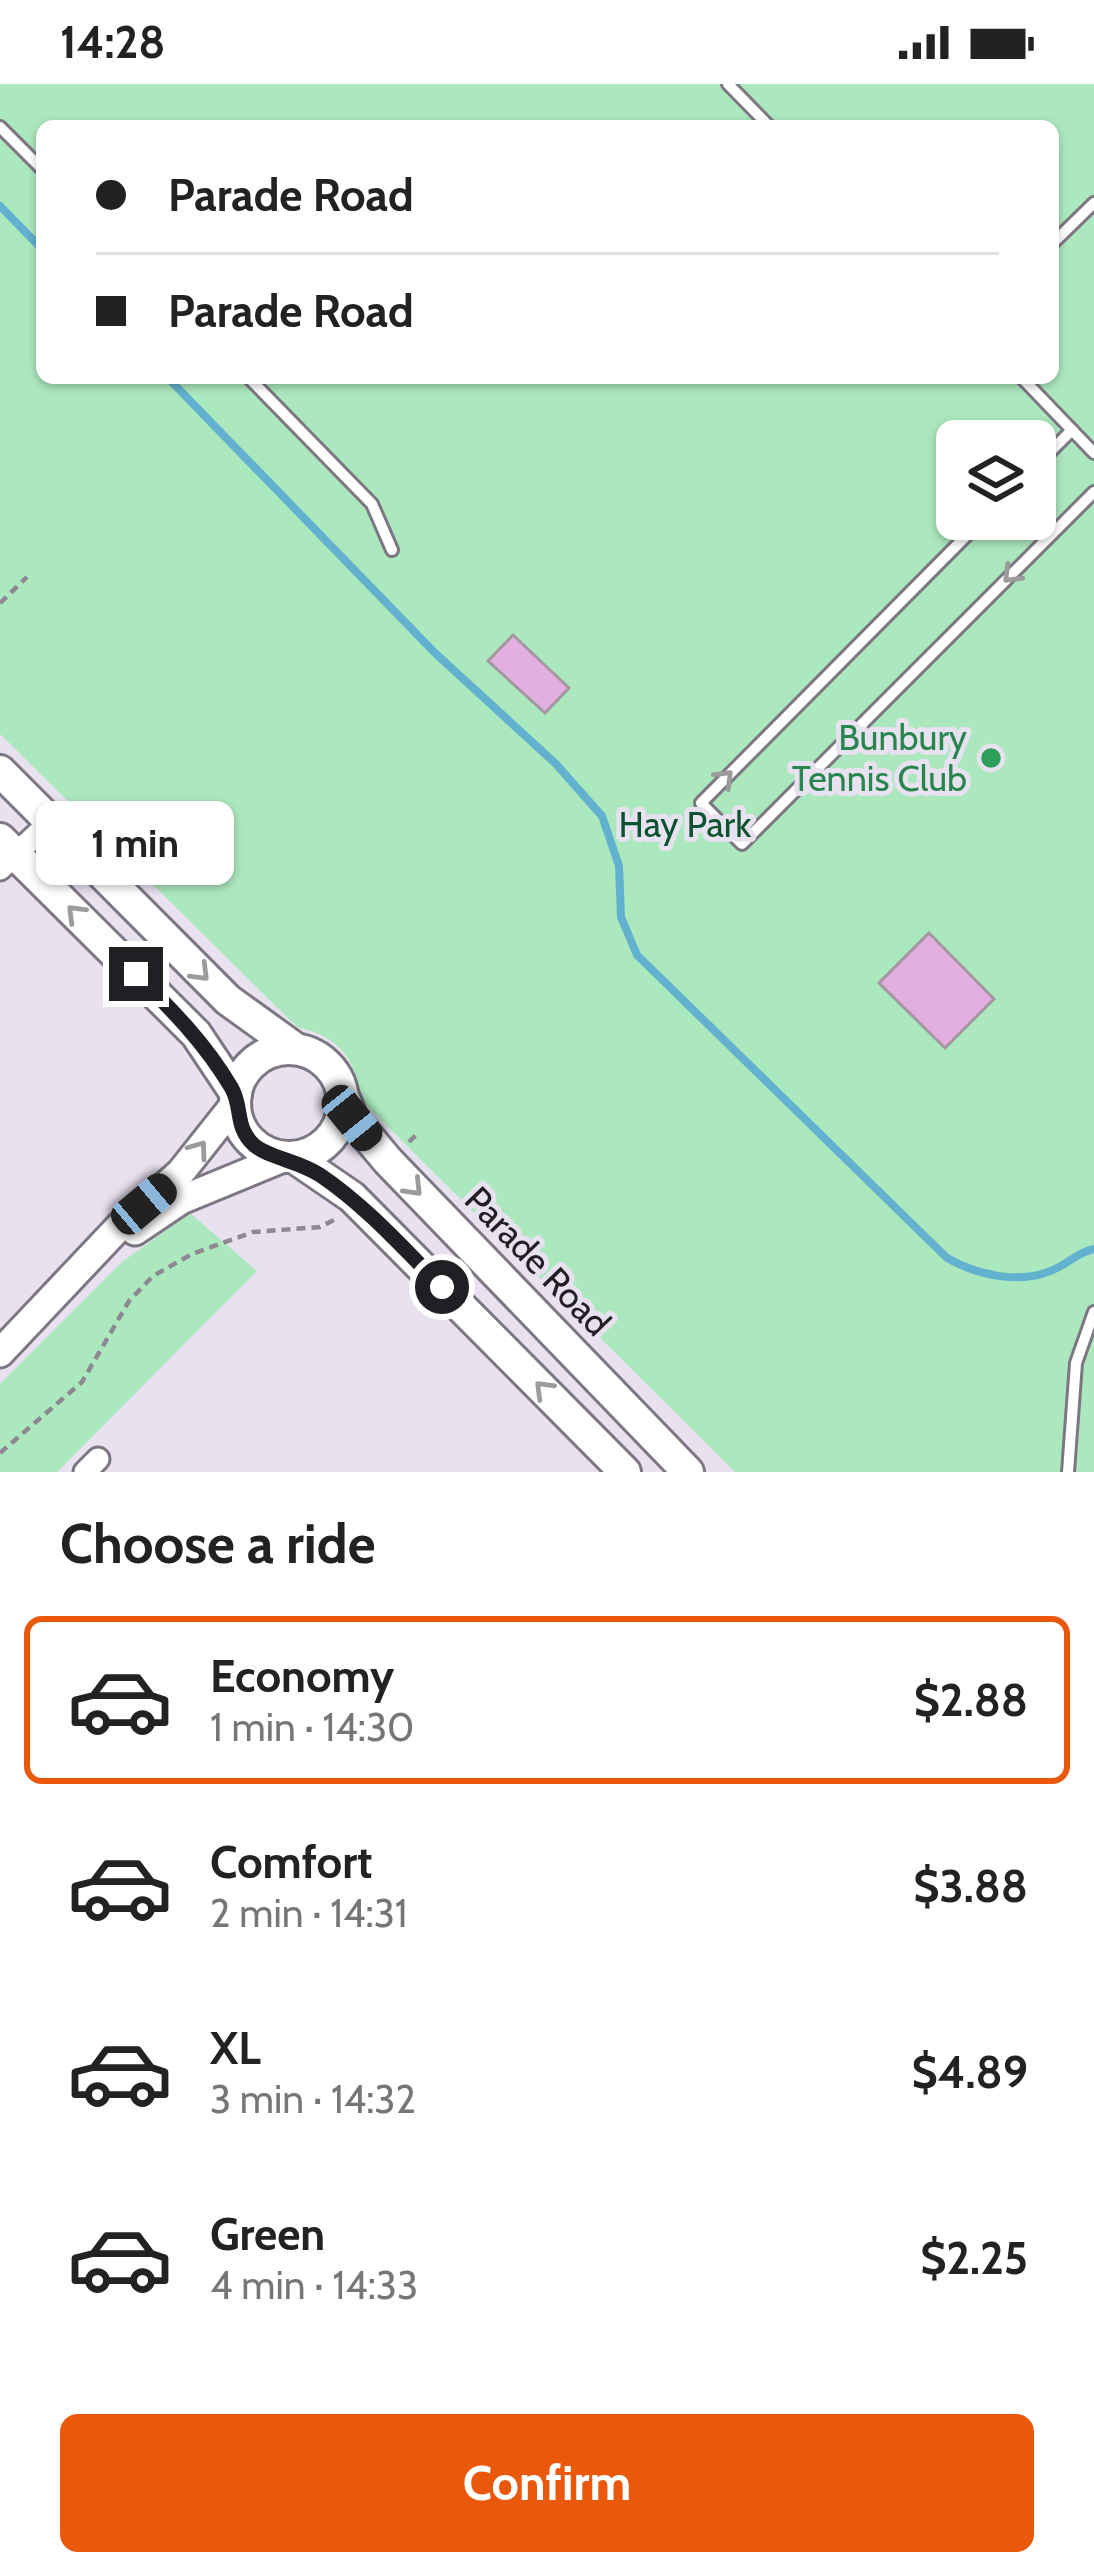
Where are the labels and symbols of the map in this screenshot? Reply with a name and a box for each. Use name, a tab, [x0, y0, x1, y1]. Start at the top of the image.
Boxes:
one-way arrow	[1003, 561, 1025, 583]
place label: Bunbury Tennis Club	[792, 715, 967, 800]
marker: Bunbury Tennis Club	[978, 745, 1004, 771]
one-way arrow	[711, 770, 733, 792]
callout: 1 min	[37, 800, 235, 884]
park label: Hay Park	[619, 802, 752, 846]
one-way arrow	[67, 905, 89, 927]
route end	[109, 947, 163, 1001]
one-way arrow	[187, 959, 209, 981]
car	[315, 1079, 389, 1157]
one-way arrow	[184, 1141, 206, 1162]
car	[105, 1167, 183, 1241]
one-way arrow	[400, 1173, 422, 1195]
street label: Parade Road	[456, 1177, 620, 1345]
route start	[415, 1260, 469, 1314]
one-way arrow	[535, 1381, 557, 1403]

